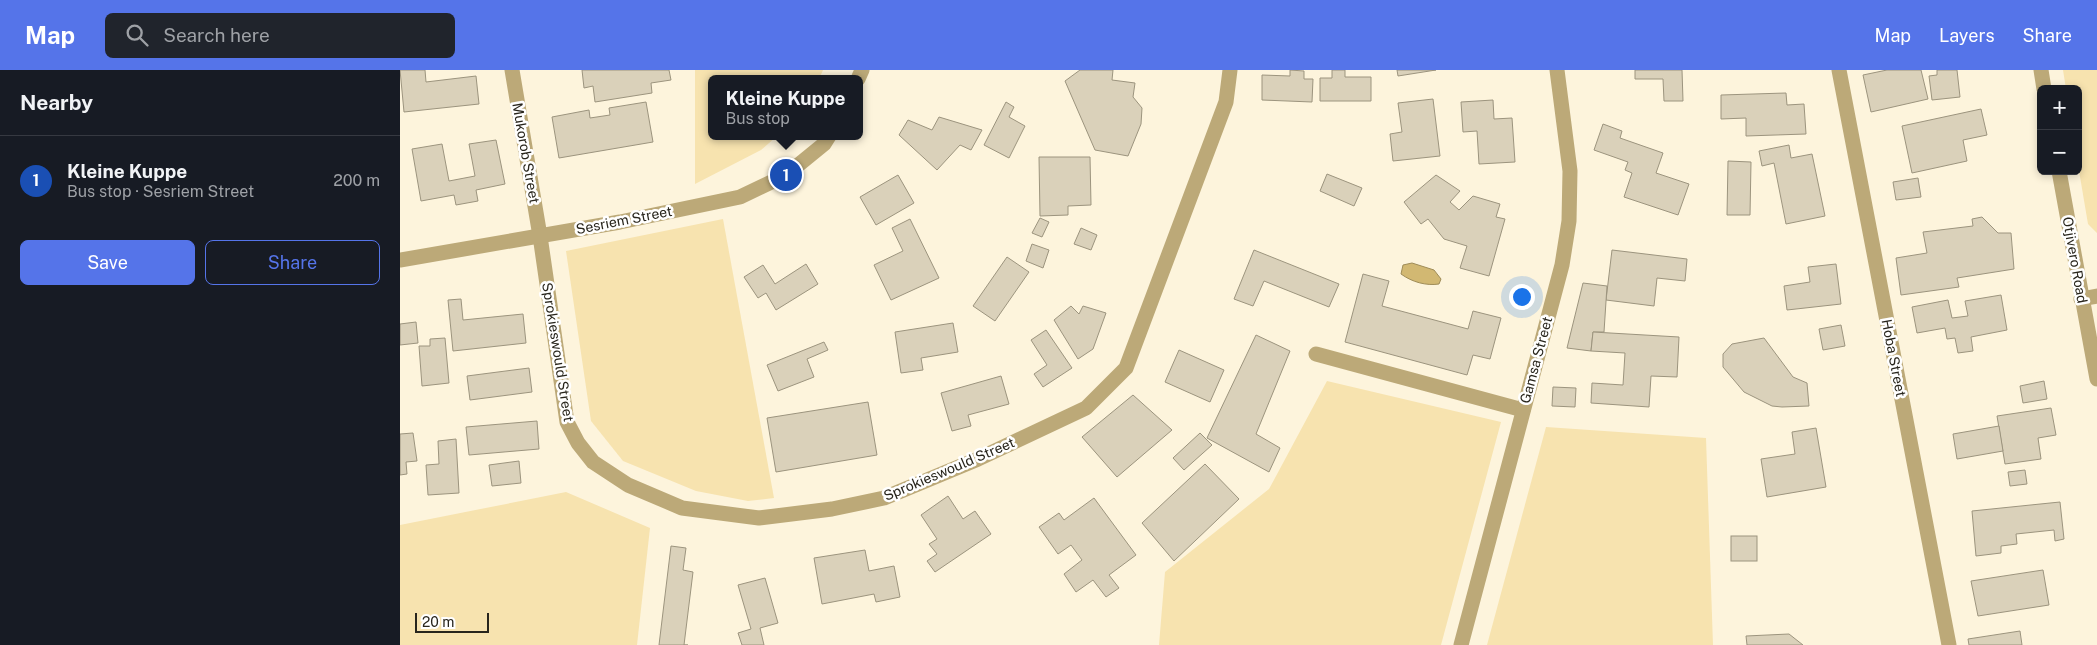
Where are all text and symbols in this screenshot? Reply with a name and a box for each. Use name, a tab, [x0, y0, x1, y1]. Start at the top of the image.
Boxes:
search box	[105, 13, 455, 58]
text: Map	[25, 21, 75, 49]
icon: search	[123, 21, 151, 49]
text: Search here	[163, 24, 270, 46]
text: Map	[1875, 25, 1911, 46]
text: Layers	[1939, 25, 1995, 46]
text: Share	[2023, 25, 2072, 46]
popup	[708, 75, 863, 140]
map controls	[2037, 85, 2082, 175]
button: +	[2037, 85, 2082, 130]
text: Kleine Kuppe	[725, 87, 846, 109]
text: Nearby	[20, 90, 93, 115]
street label: Mukorob Street	[509, 101, 543, 205]
text: Bus stop	[725, 109, 790, 128]
button: −	[2037, 130, 2082, 175]
pin: 1	[770, 156, 802, 194]
text: Kleine Kuppe	[67, 160, 187, 182]
text: 1	[33, 171, 39, 190]
text: 200 m	[333, 171, 380, 190]
text: Bus stop · Sesriem Street	[67, 182, 254, 201]
street label: Sesriem Street	[575, 203, 673, 237]
street label: Otjivero Road	[2060, 215, 2090, 305]
button: Save	[20, 240, 195, 285]
button: Share	[205, 240, 380, 285]
street label: Sprokieswould Street	[539, 281, 577, 423]
your location	[1509, 284, 1535, 310]
street label: Gamsa Street	[1517, 315, 1555, 405]
street label: Hoba Street	[1879, 318, 1909, 398]
street label: Sprokieswould Street	[881, 434, 1017, 504]
scale bar	[415, 610, 489, 633]
text: 20 m	[422, 614, 454, 630]

